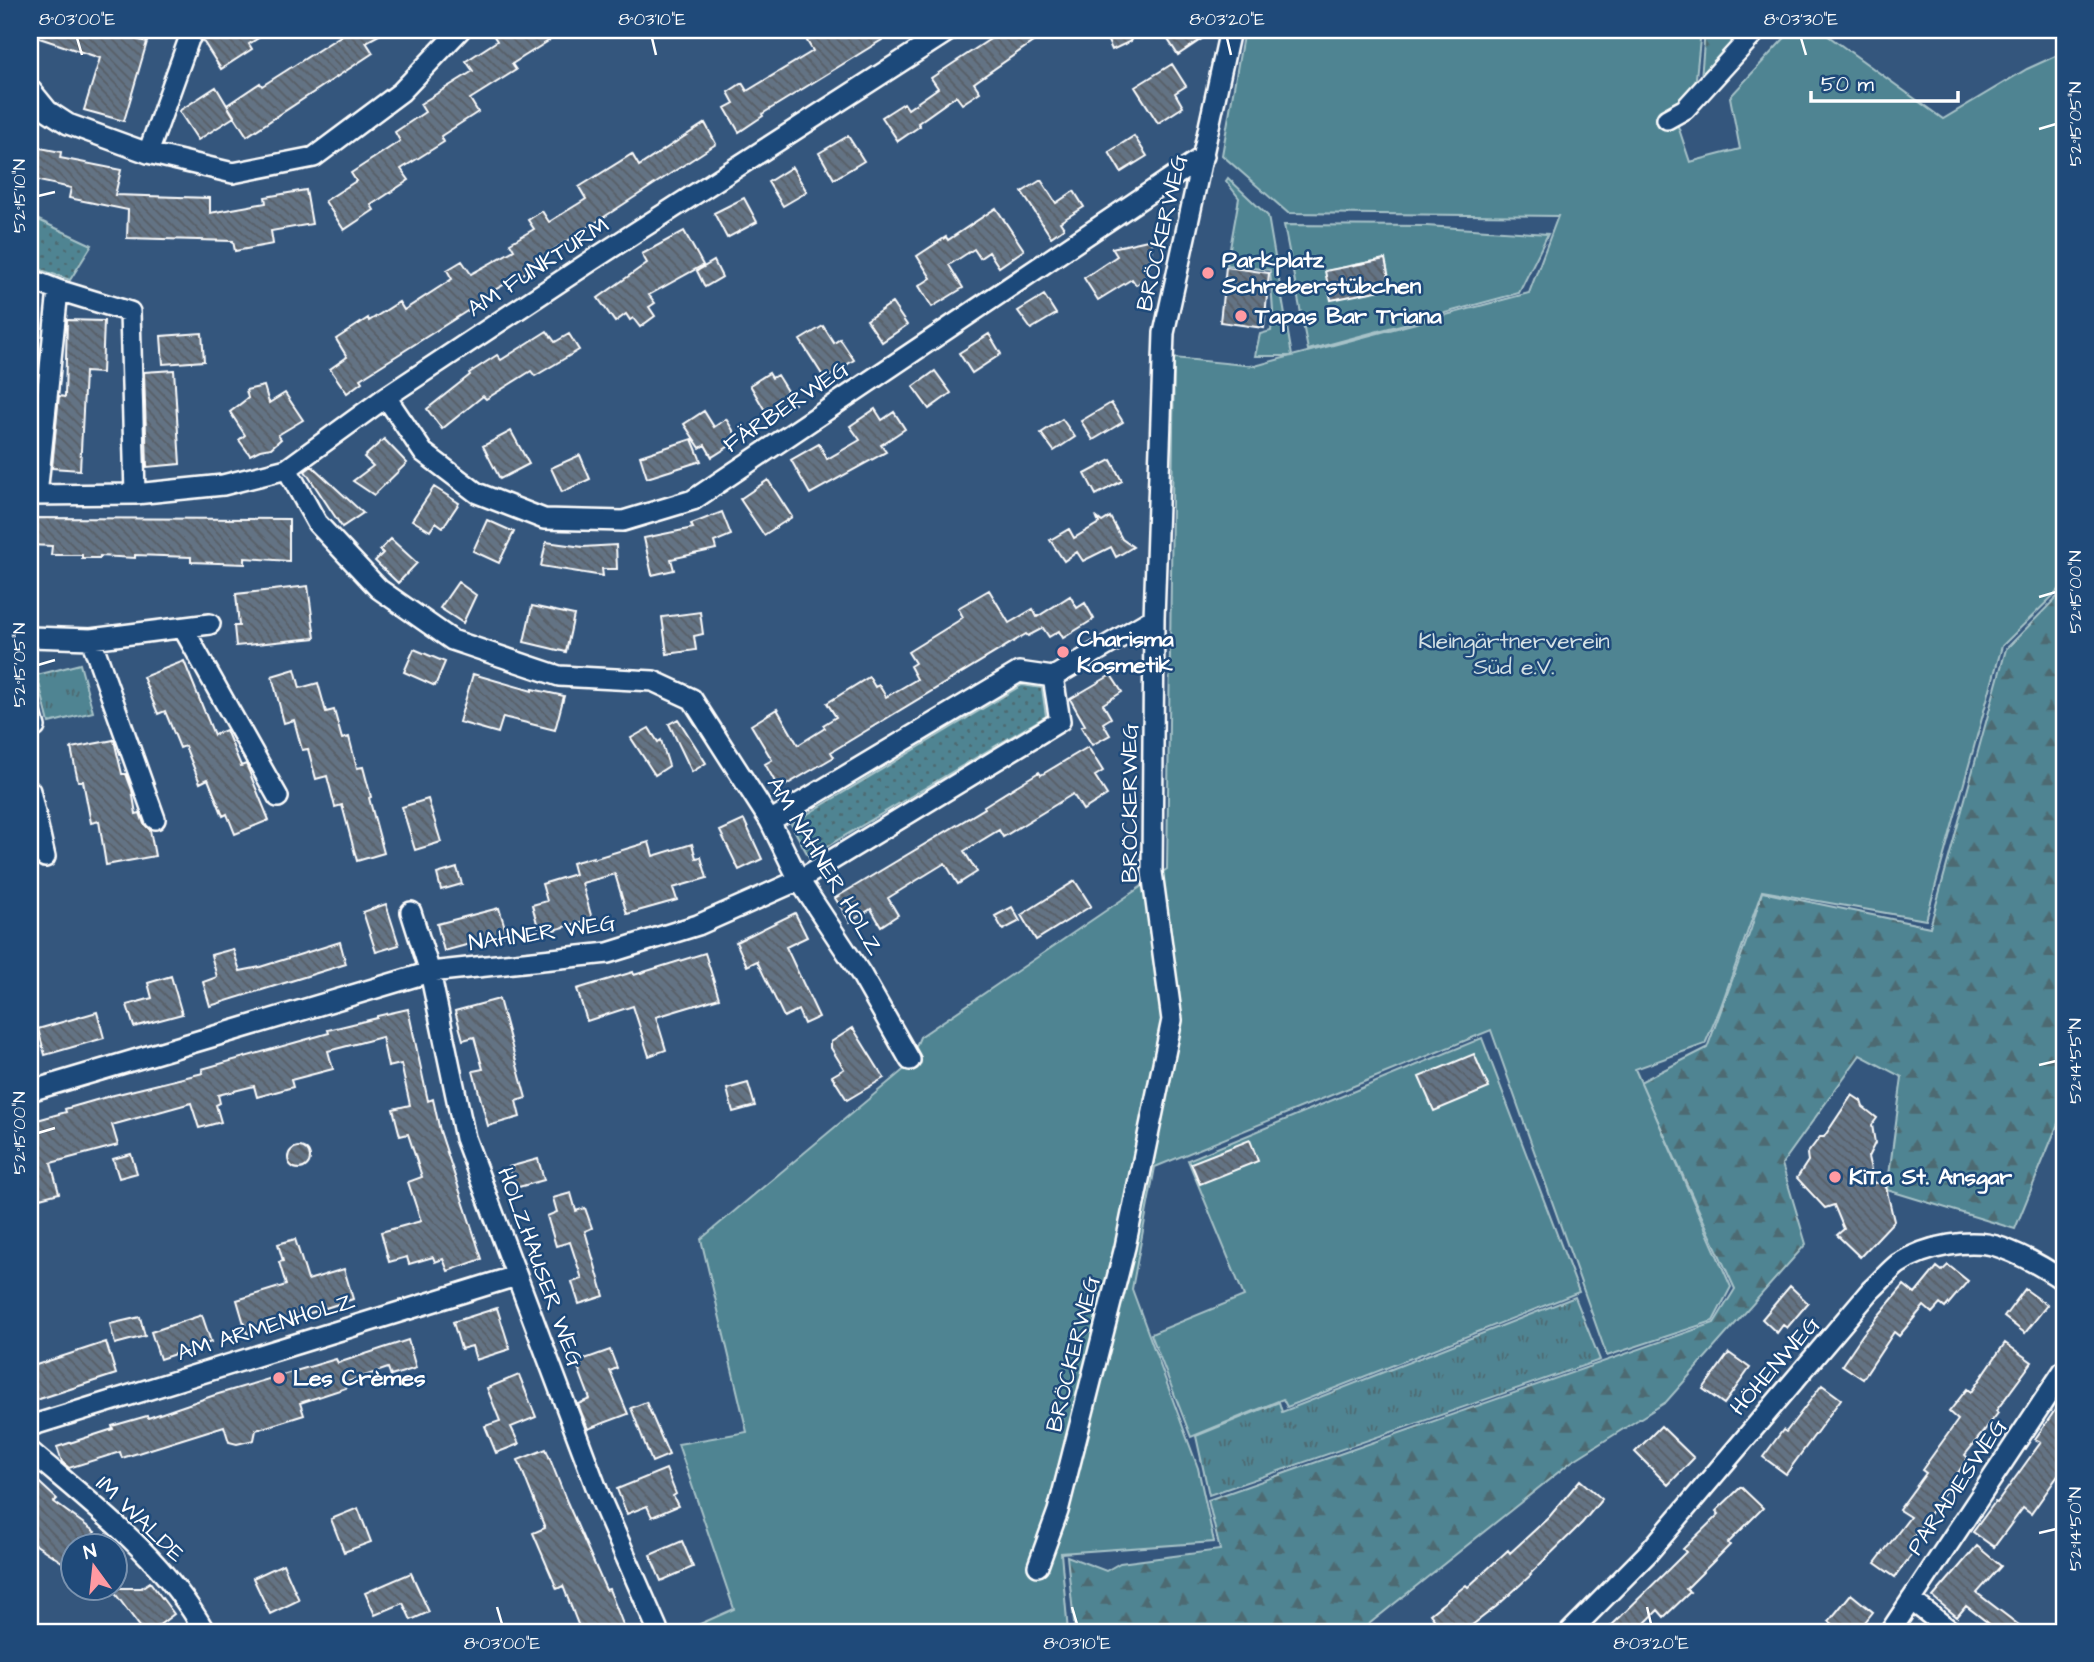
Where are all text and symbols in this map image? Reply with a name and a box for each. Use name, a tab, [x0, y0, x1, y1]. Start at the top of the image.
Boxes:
text: 8°03'00"E	[39, 7, 116, 32]
text: 8°03'10"E	[618, 7, 686, 32]
text: 8°03'20"E	[1189, 7, 1265, 32]
text: 8°03'30"E	[1764, 7, 1839, 32]
scale bar	[1811, 60, 1958, 104]
text: 50 m	[1821, 70, 1875, 99]
text: 52°15'05"N	[2063, 82, 2088, 166]
street label: BRÖCKERWEG	[1128, 152, 1196, 314]
text: 52°15'10"N	[7, 159, 32, 233]
street label: AM FUNKTURM	[461, 209, 615, 325]
place label: Parkplatz Schreberstübchen	[1221, 244, 1422, 302]
marker: Parkplatz Schreberstübchen	[1200, 265, 1216, 281]
place label: Tapas Bar Triana	[1254, 300, 1442, 332]
marker: Tapas Bar Triana	[1233, 308, 1249, 324]
street label: FÄRBERWEG	[717, 353, 855, 461]
text: 52°15'00"N	[2063, 550, 2088, 634]
text: 52°15'05"N	[7, 623, 32, 707]
place label: Charisma Kosmetik	[1077, 623, 1174, 681]
park label: Kleingärtnerverein Süd e.V.	[1418, 625, 1610, 683]
marker: Charisma Kosmetik	[1055, 644, 1071, 660]
street label: BRÖCKERWEG	[1114, 723, 1146, 883]
street label: AM NAHNER HOLZ	[759, 771, 891, 961]
street label: NAHNER WEG	[467, 907, 618, 959]
text: 52°14'55"N	[2063, 1018, 2088, 1104]
text: 52°15'00"N	[7, 1091, 32, 1175]
place label: KiTa St. Ansgar	[1849, 1161, 2013, 1194]
street label: HOLZHAUSER WEG	[489, 1163, 591, 1371]
marker: KiTa St. Ansgar	[1827, 1169, 1843, 1185]
street label: BRÖCKERWEG	[1038, 1273, 1108, 1435]
street label: AM ARMENHOLZ	[173, 1285, 359, 1369]
street label: HÖHENWEG	[1723, 1309, 1827, 1423]
place label: Les Crèmes	[293, 1362, 426, 1394]
marker: Les Crèmes	[271, 1370, 287, 1386]
street label: PARADIESWEG	[1899, 1412, 2015, 1562]
street label: IM WALDE	[88, 1468, 192, 1570]
text: 52°14'50"N	[2063, 1487, 2088, 1571]
north arrow	[60, 1532, 130, 1602]
text: N	[81, 1537, 99, 1567]
text: 8°03'00"E	[464, 1631, 541, 1656]
text: 8°03'10"E	[1043, 1631, 1111, 1656]
text: 8°03'20"E	[1613, 1631, 1689, 1656]

